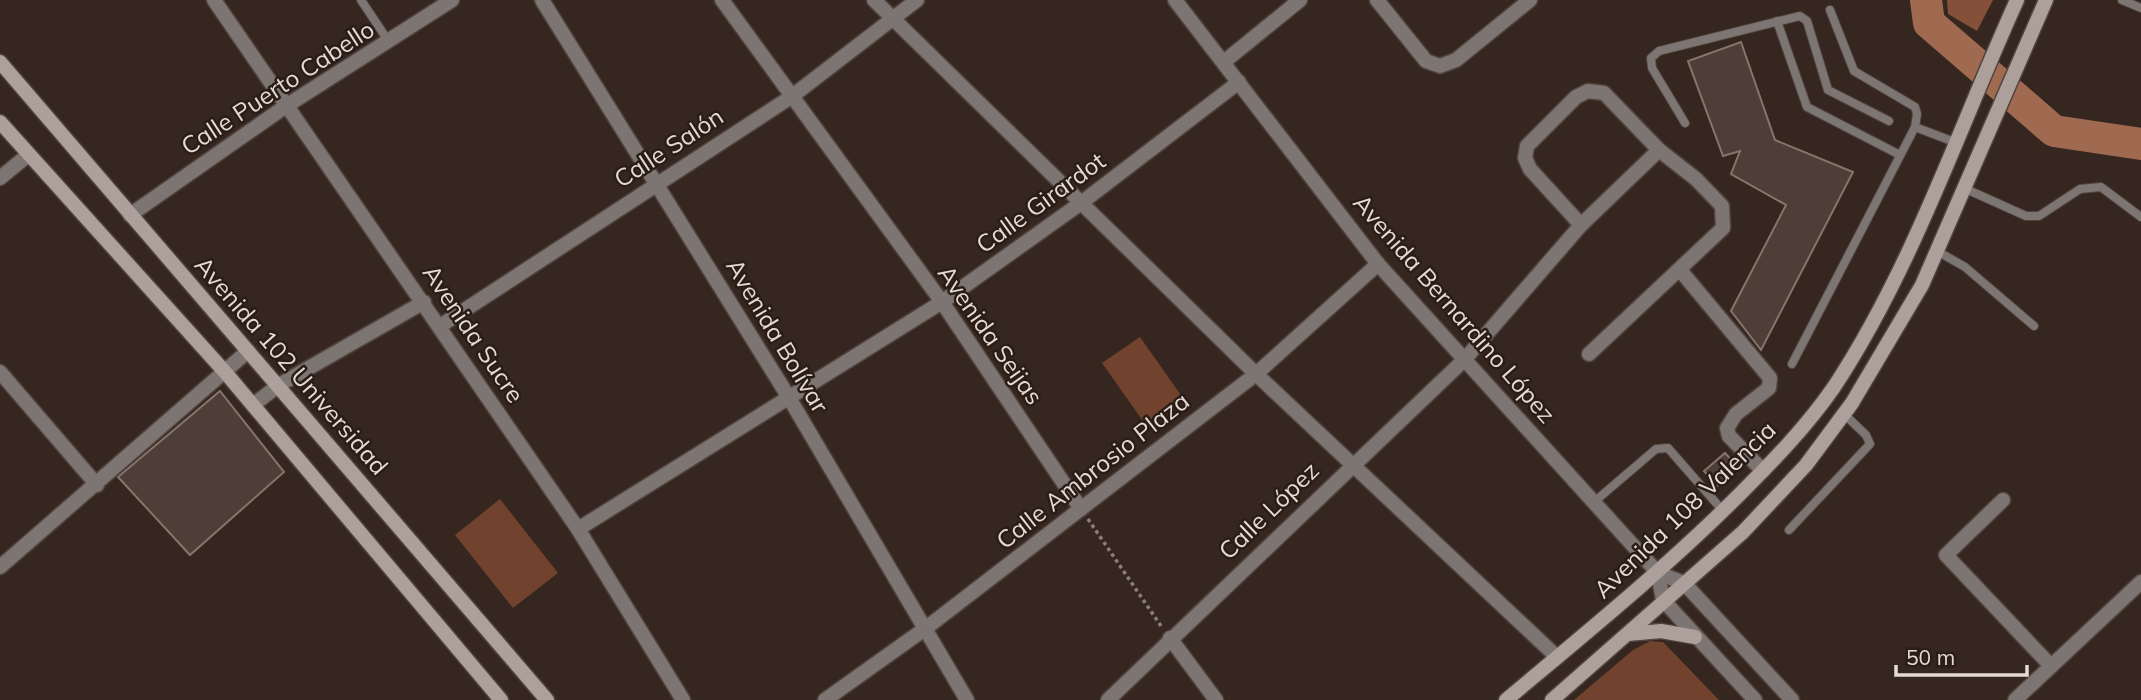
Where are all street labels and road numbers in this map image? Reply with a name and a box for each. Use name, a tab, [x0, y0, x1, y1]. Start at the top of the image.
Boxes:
street label: Calle Puerto Cabello	[175, 14, 380, 161]
street label: Calle Salón	[608, 101, 729, 194]
street label: Calle Girardot	[970, 145, 1111, 259]
street label: Avenida Bernardino López	[1347, 188, 1562, 429]
street label: Avenida 102 Universidad	[189, 250, 395, 481]
street label: Avenida Bolívar	[720, 253, 836, 418]
street label: Avenida Sucre	[417, 259, 531, 408]
street label: Avenida Seijas	[932, 259, 1050, 410]
street label: Calle Ambrosio Plaza	[990, 386, 1195, 555]
street label: Avenida 108 Valencia	[1587, 415, 1782, 604]
street label: Calle López	[1212, 455, 1325, 565]

